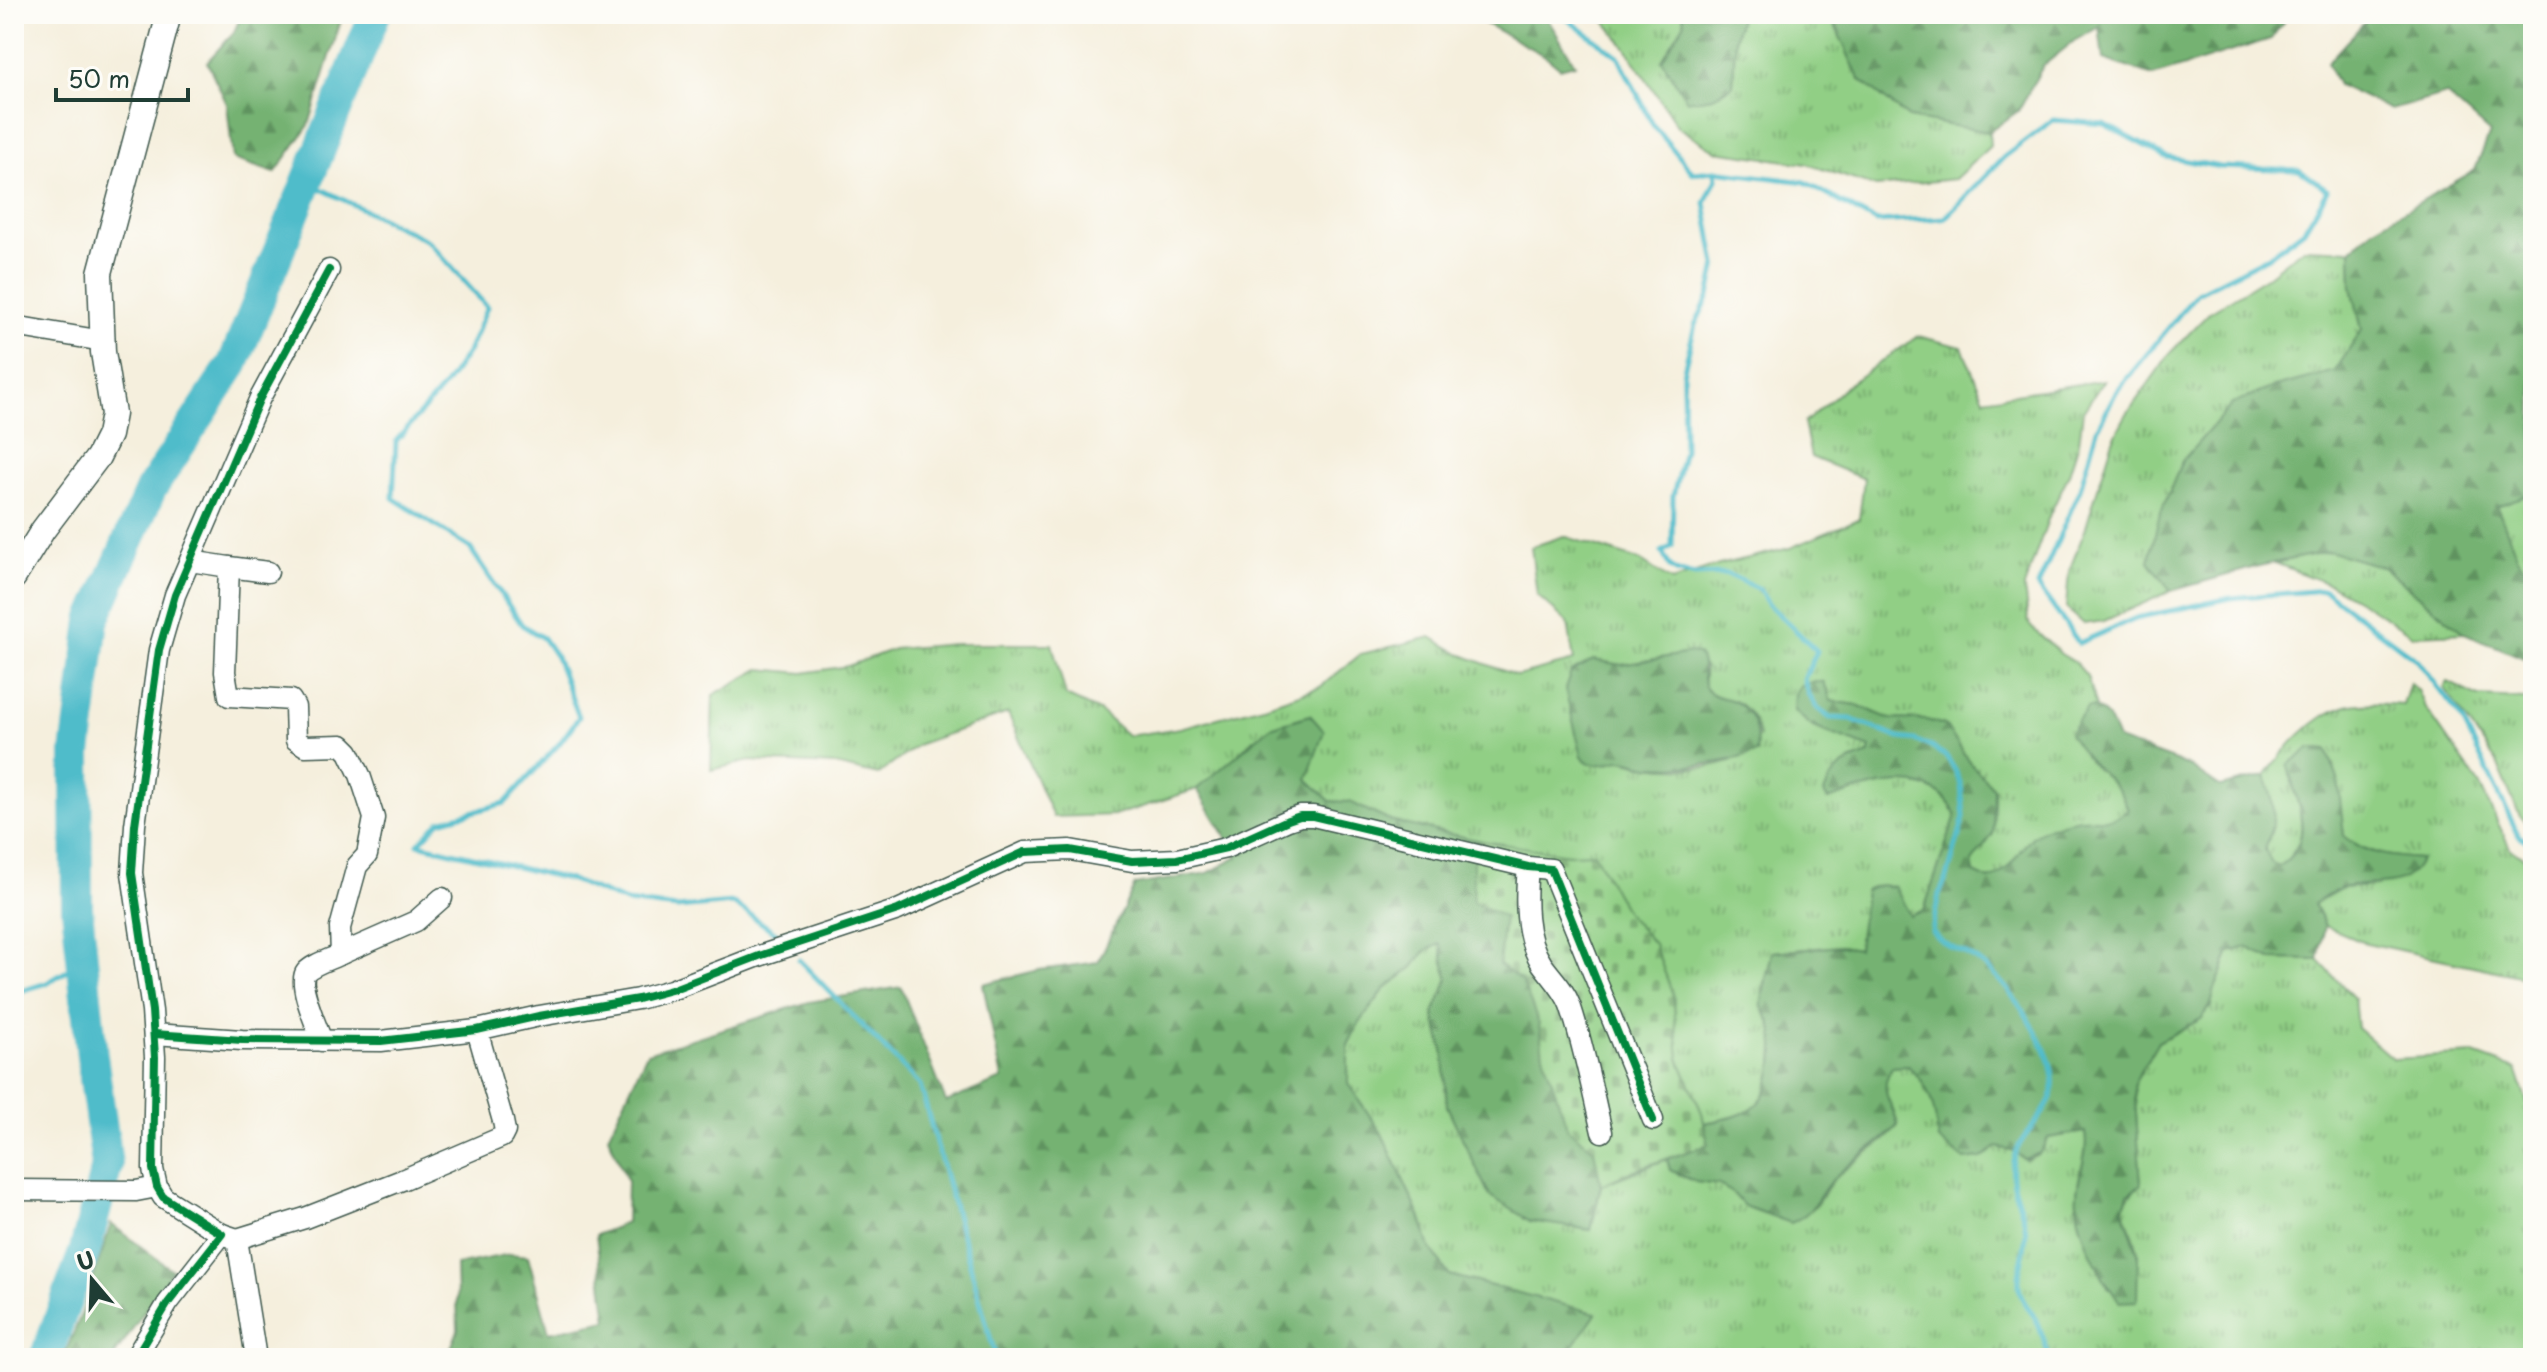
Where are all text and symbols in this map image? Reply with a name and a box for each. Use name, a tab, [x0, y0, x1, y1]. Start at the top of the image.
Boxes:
scale bar	[56, 52, 188, 102]
text: 50 m	[68, 60, 130, 96]
north arrow	[52, 1240, 132, 1320]
text: U	[72, 1241, 98, 1278]

